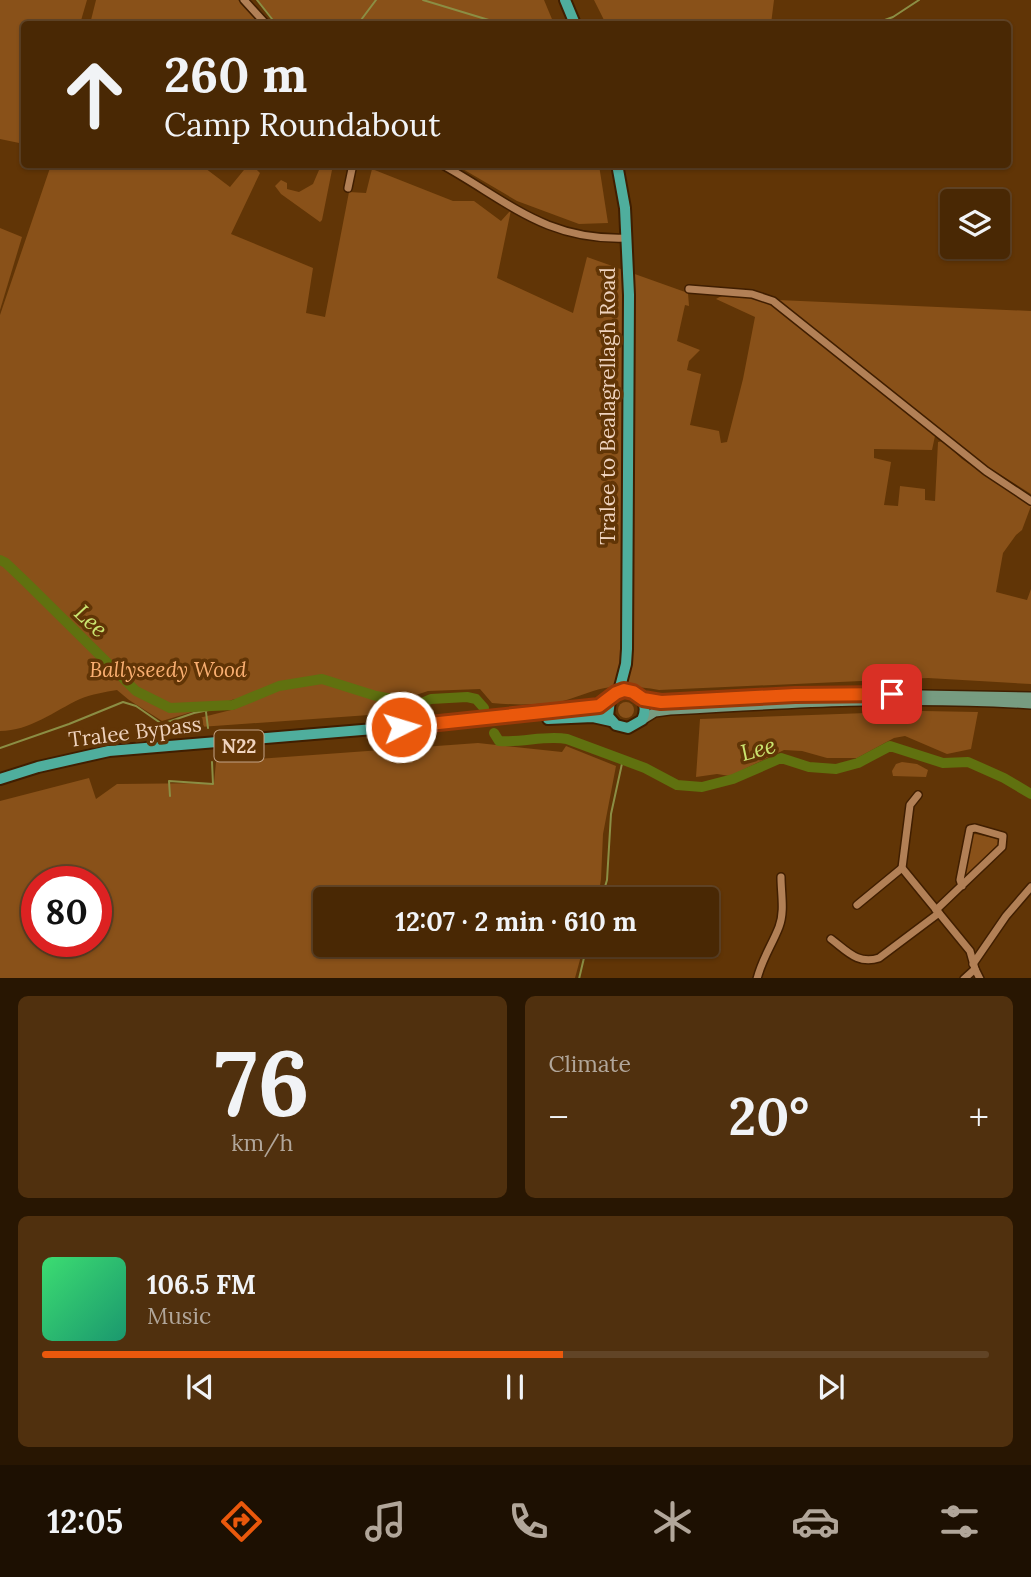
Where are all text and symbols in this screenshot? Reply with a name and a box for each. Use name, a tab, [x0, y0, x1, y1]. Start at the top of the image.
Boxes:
text: 260 m	[164, 43, 307, 105]
icon: ahead	[49, 49, 140, 140]
text: Camp Roundabout	[164, 104, 441, 145]
map controls	[940, 189, 1010, 259]
button: layers	[940, 189, 1010, 259]
street label: Tralee to Bealagrellagh Road	[594, 267, 621, 545]
water label: Lee	[69, 598, 114, 643]
park label: Ballyseedy Wood	[89, 656, 247, 683]
pin	[862, 664, 922, 724]
icon: arrive	[873, 675, 911, 713]
position arrow	[364, 690, 438, 764]
street label: Tralee Bypass	[67, 710, 203, 753]
road number: N22	[215, 730, 264, 762]
water label: Lee	[737, 730, 779, 767]
speed limit sign: 80	[21, 866, 112, 957]
text: 12:07 · 2 min · 610 m	[395, 905, 637, 938]
text: 76	[215, 1024, 310, 1141]
text: Climate	[549, 1049, 631, 1078]
text: 20°	[728, 1083, 809, 1149]
text: −	[549, 1093, 569, 1141]
text: +	[969, 1093, 989, 1141]
text: km/h	[231, 1128, 293, 1157]
text: 106.5 FM	[147, 1268, 256, 1301]
text: Music	[147, 1301, 211, 1330]
icon: previous	[181, 1368, 219, 1406]
icon: pause	[496, 1368, 534, 1406]
icon: next	[812, 1368, 850, 1406]
icon: directions	[217, 1497, 266, 1546]
icon: music	[361, 1497, 410, 1546]
icon: phone	[504, 1497, 553, 1546]
icon: climate	[648, 1497, 697, 1546]
icon: car	[791, 1497, 840, 1546]
icon: filters	[935, 1497, 984, 1546]
text: 12:05	[47, 1501, 123, 1542]

